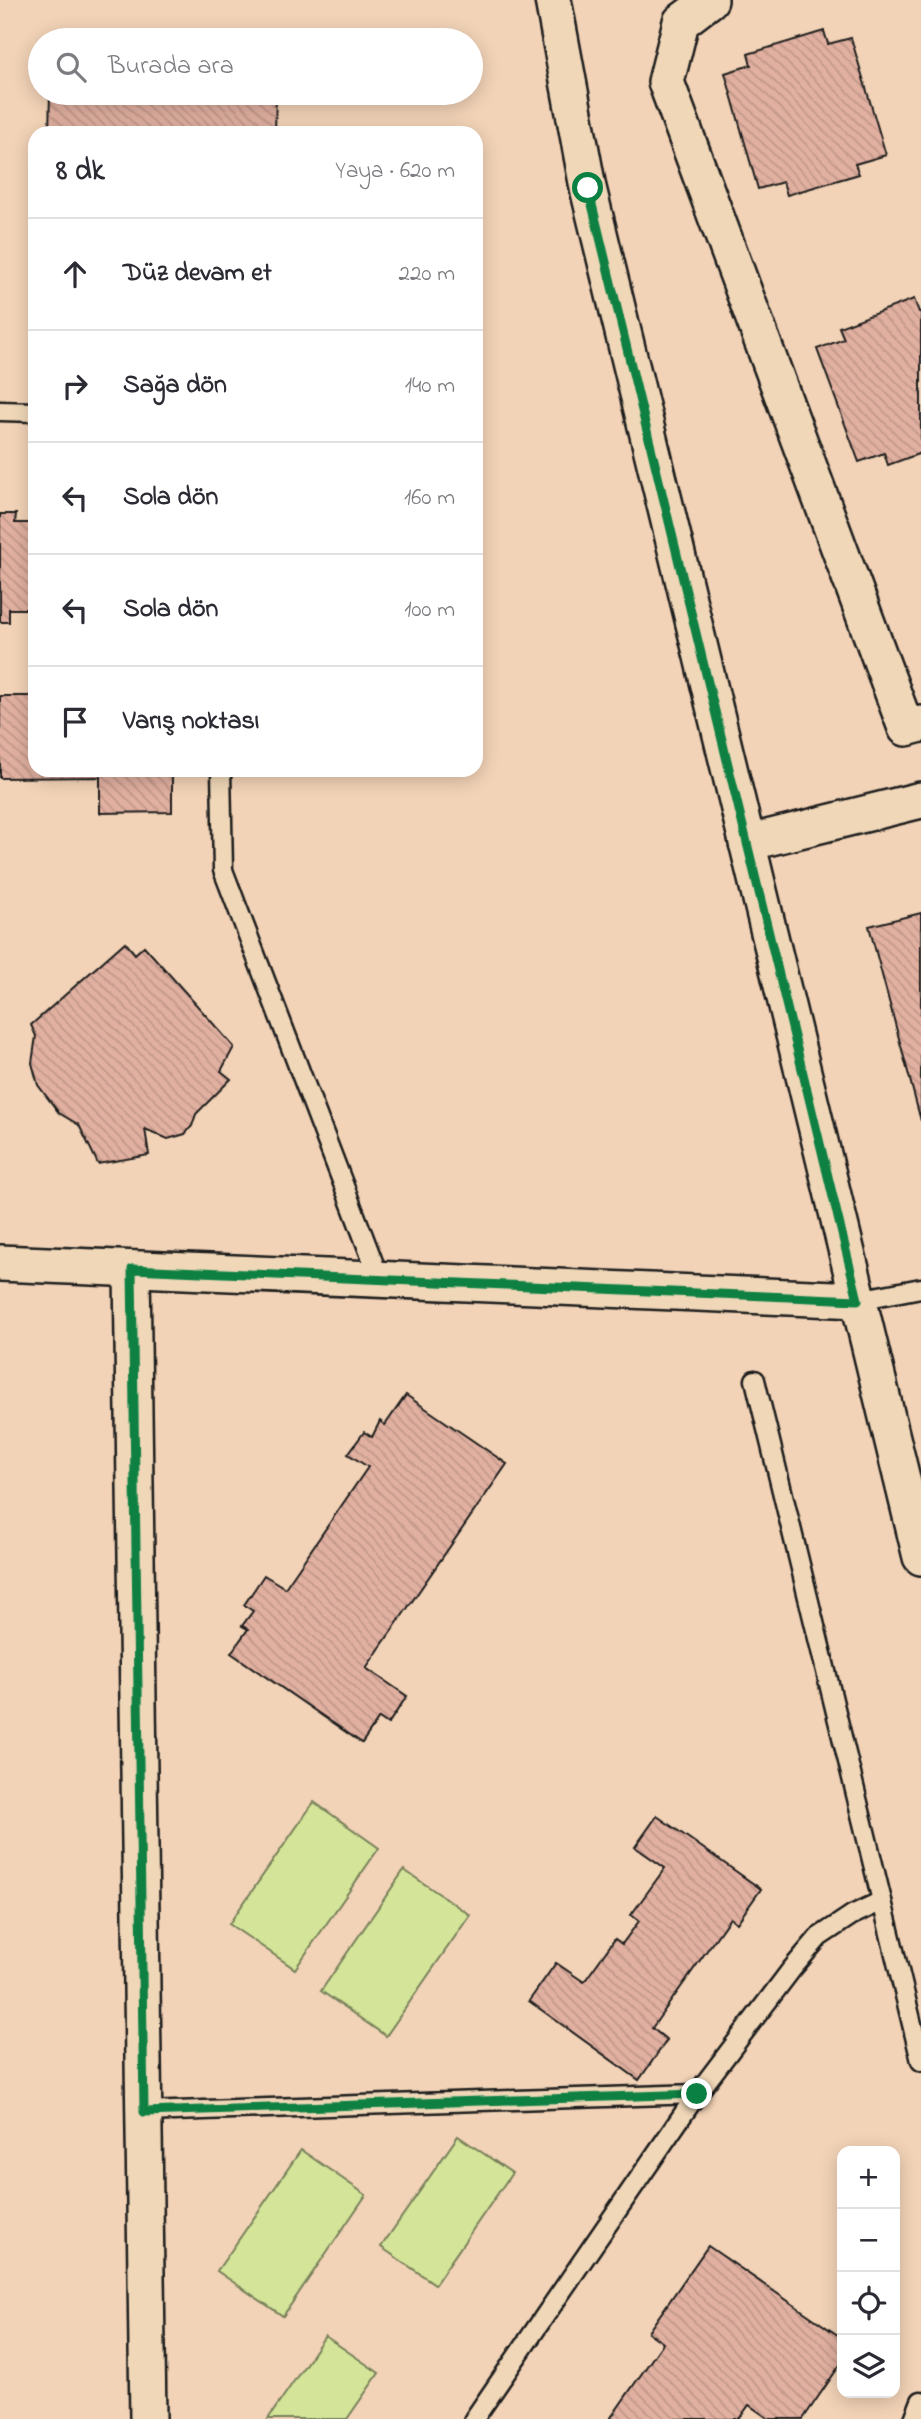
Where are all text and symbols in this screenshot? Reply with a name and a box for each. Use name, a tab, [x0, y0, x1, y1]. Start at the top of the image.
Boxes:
search box	[28, 28, 483, 105]
icon: search	[52, 48, 90, 86]
text: Burada ara	[108, 48, 234, 86]
text: 8 dk	[56, 150, 105, 194]
text: Yaya · 620 m	[335, 155, 455, 188]
route start	[572, 172, 603, 203]
icon: ahead	[56, 255, 94, 293]
text: Düz devam et	[123, 255, 272, 293]
text: 220 m	[399, 258, 455, 291]
icon: right	[56, 367, 94, 405]
text: Sağa dön	[123, 367, 227, 405]
text: 140 m	[405, 370, 455, 403]
icon: left	[56, 479, 94, 517]
text: Sola dön	[123, 479, 218, 517]
text: 160 m	[404, 482, 455, 515]
icon: left	[56, 591, 94, 629]
text: Sola dön	[123, 591, 218, 629]
text: 100 m	[404, 594, 455, 627]
icon: arrive	[56, 703, 94, 741]
text: Varış noktası	[123, 703, 259, 741]
route end	[681, 2078, 712, 2109]
map controls	[837, 2146, 900, 2398]
button: +	[837, 2146, 900, 2209]
button: −	[837, 2209, 900, 2272]
button: locate	[837, 2272, 900, 2335]
button: layers	[837, 2335, 900, 2398]

